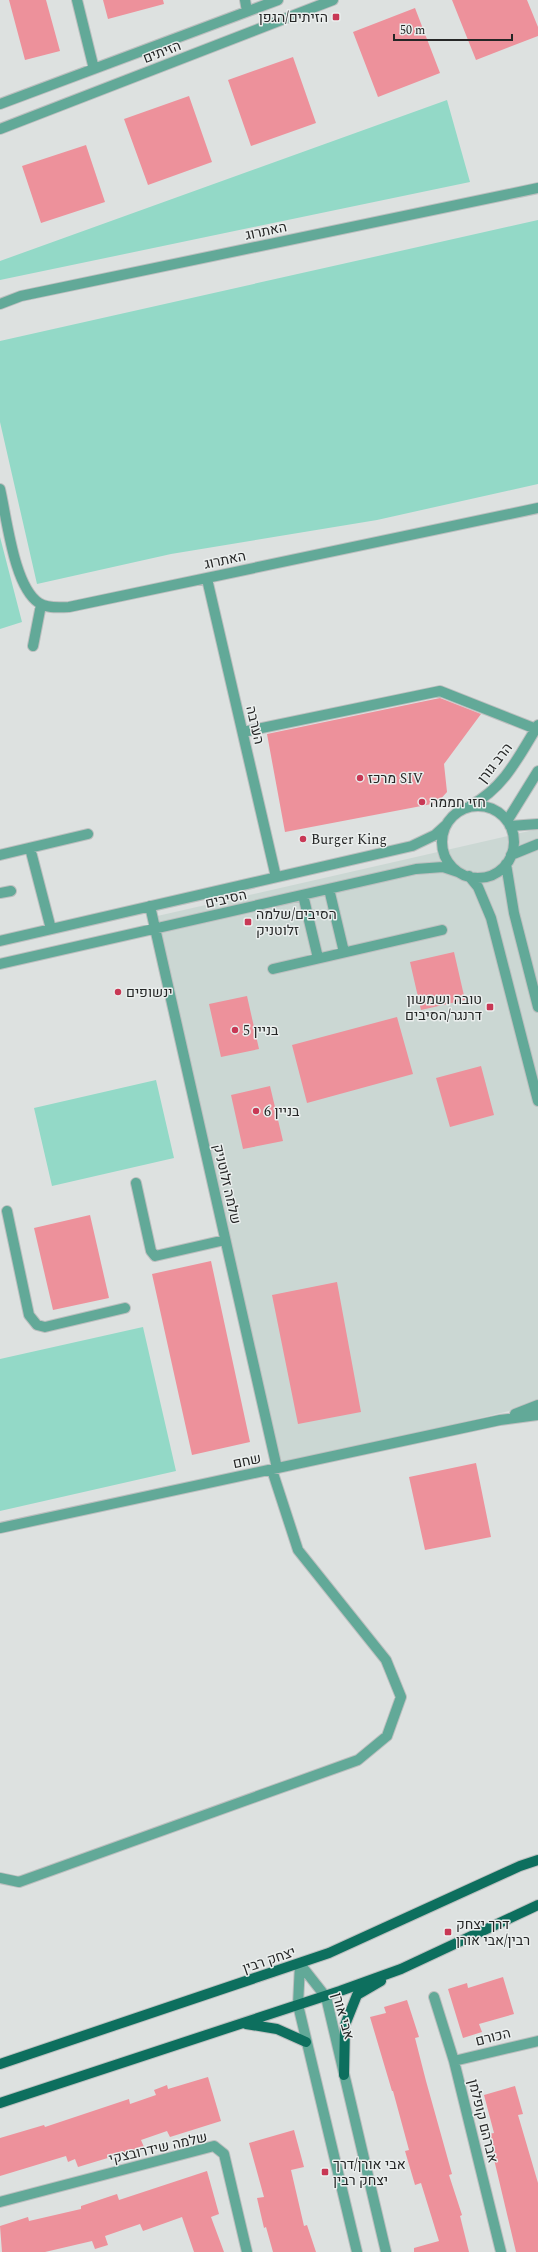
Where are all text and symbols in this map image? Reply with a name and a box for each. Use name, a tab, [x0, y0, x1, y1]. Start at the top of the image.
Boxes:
place label: הזיתים/הגפן	[259, 7, 328, 28]
marker: הזיתים/הגפן	[331, 12, 341, 22]
scale bar	[394, 16, 512, 42]
text: 50 m	[400, 21, 425, 40]
street label: הזיתים	[140, 35, 184, 69]
street label: האתרוג	[243, 216, 289, 246]
street label: האתרוג	[202, 545, 248, 575]
street label: הערבה	[240, 704, 270, 746]
street label: הרב גורן	[472, 738, 518, 788]
place label: מרכז SIV	[368, 768, 423, 789]
marker: מרכז SIV	[355, 773, 365, 783]
place label: חזי חממה	[430, 792, 486, 813]
marker: חזי חממה	[417, 797, 427, 807]
place label: Burger King	[311, 829, 387, 850]
marker: Burger King	[298, 834, 308, 844]
street label: הסיבים	[203, 884, 249, 914]
place label: הסיבים/שלמה זלוטניק	[256, 904, 337, 941]
marker: הסיבים/שלמה זלוטניק	[243, 917, 253, 927]
place label: ינשופים	[126, 982, 172, 1003]
marker: ינשופים	[113, 987, 123, 997]
place label: טובה ושמשון דרנגר/הסיבים	[405, 989, 482, 1026]
marker: טובה ושמשון דרנגר/הסיבים	[485, 1002, 495, 1012]
place label: בניין 5	[243, 1020, 279, 1041]
marker: בניין 5	[230, 1025, 240, 1035]
place label: בניין 6	[264, 1101, 300, 1122]
marker: בניין 6	[251, 1106, 261, 1116]
street label: שלמה זלוטניק	[208, 1142, 246, 1226]
street label: שחם	[231, 1448, 263, 1474]
place label: דרך יצחק רבין/אבי אורן	[456, 1914, 530, 1951]
marker: דרך יצחק רבין/אבי אורן	[443, 1927, 453, 1937]
street label: יצחק רבין	[240, 1941, 298, 1979]
street label: אבי אורן	[326, 1990, 360, 2042]
street label: הכורם	[473, 2022, 513, 2052]
street label: אברהם קופלמן	[462, 2077, 504, 2165]
street label: שלמה שידרובצקי	[107, 2126, 209, 2170]
place label: אבי אורן/דרך יצחק רבין	[333, 2154, 406, 2191]
marker: אבי אורן/דרך יצחק רבין	[320, 2167, 330, 2177]

